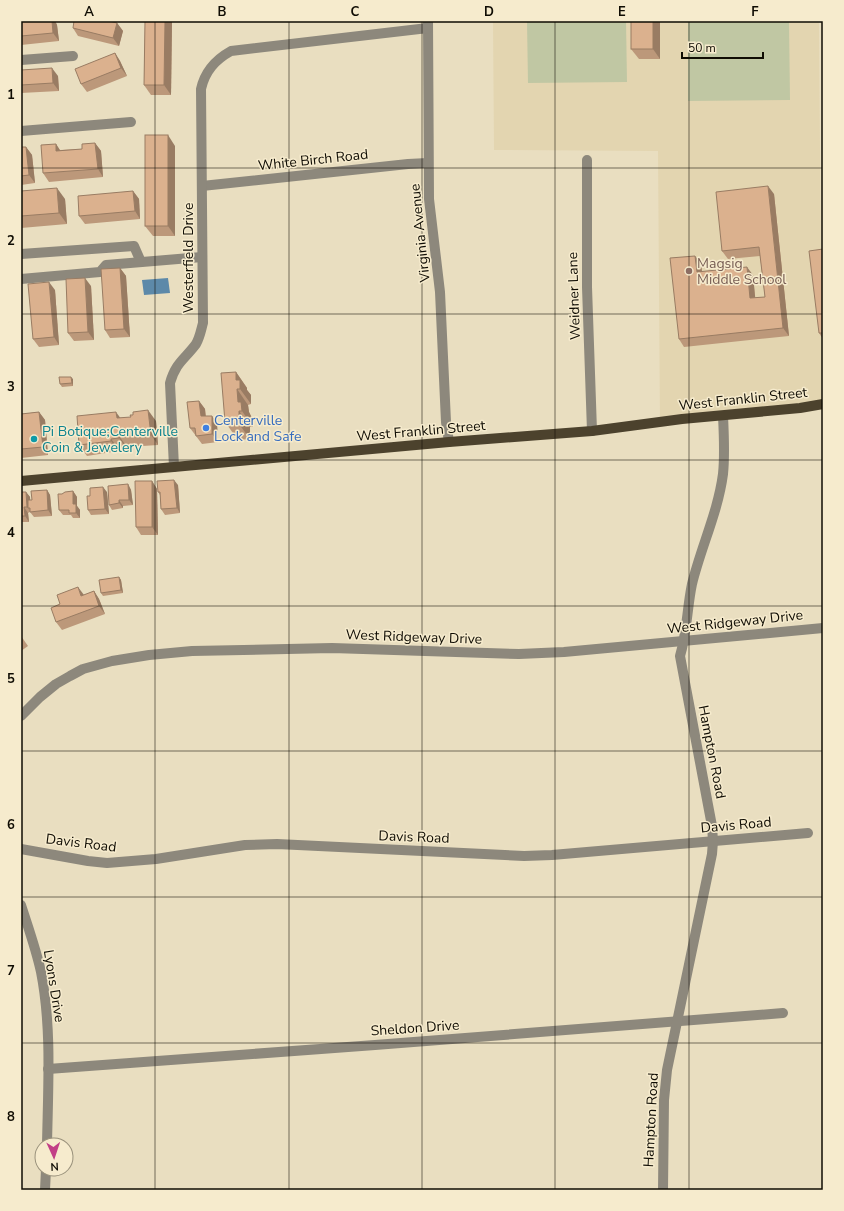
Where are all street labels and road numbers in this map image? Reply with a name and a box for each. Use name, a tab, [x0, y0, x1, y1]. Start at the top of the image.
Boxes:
street label: White Birch Road	[257, 145, 369, 175]
street label: Virginia Avenue	[405, 183, 435, 284]
street label: Westerfield Drive	[179, 203, 198, 313]
street label: Weidner Lane	[563, 252, 585, 340]
street label: West Franklin Street	[678, 383, 808, 415]
street label: West Franklin Street	[356, 416, 486, 446]
street label: West Ridgeway Drive	[666, 605, 804, 639]
street label: West Ridgeway Drive	[345, 625, 483, 649]
street label: Hampton Road	[694, 704, 730, 800]
street label: Davis Road	[700, 812, 772, 838]
street label: Davis Road	[378, 826, 450, 848]
street label: Davis Road	[45, 829, 117, 857]
street label: Lyons Drive	[39, 948, 69, 1024]
street label: Sheldon Drive	[370, 1015, 460, 1041]
street label: Hampton Road	[639, 1072, 663, 1168]

